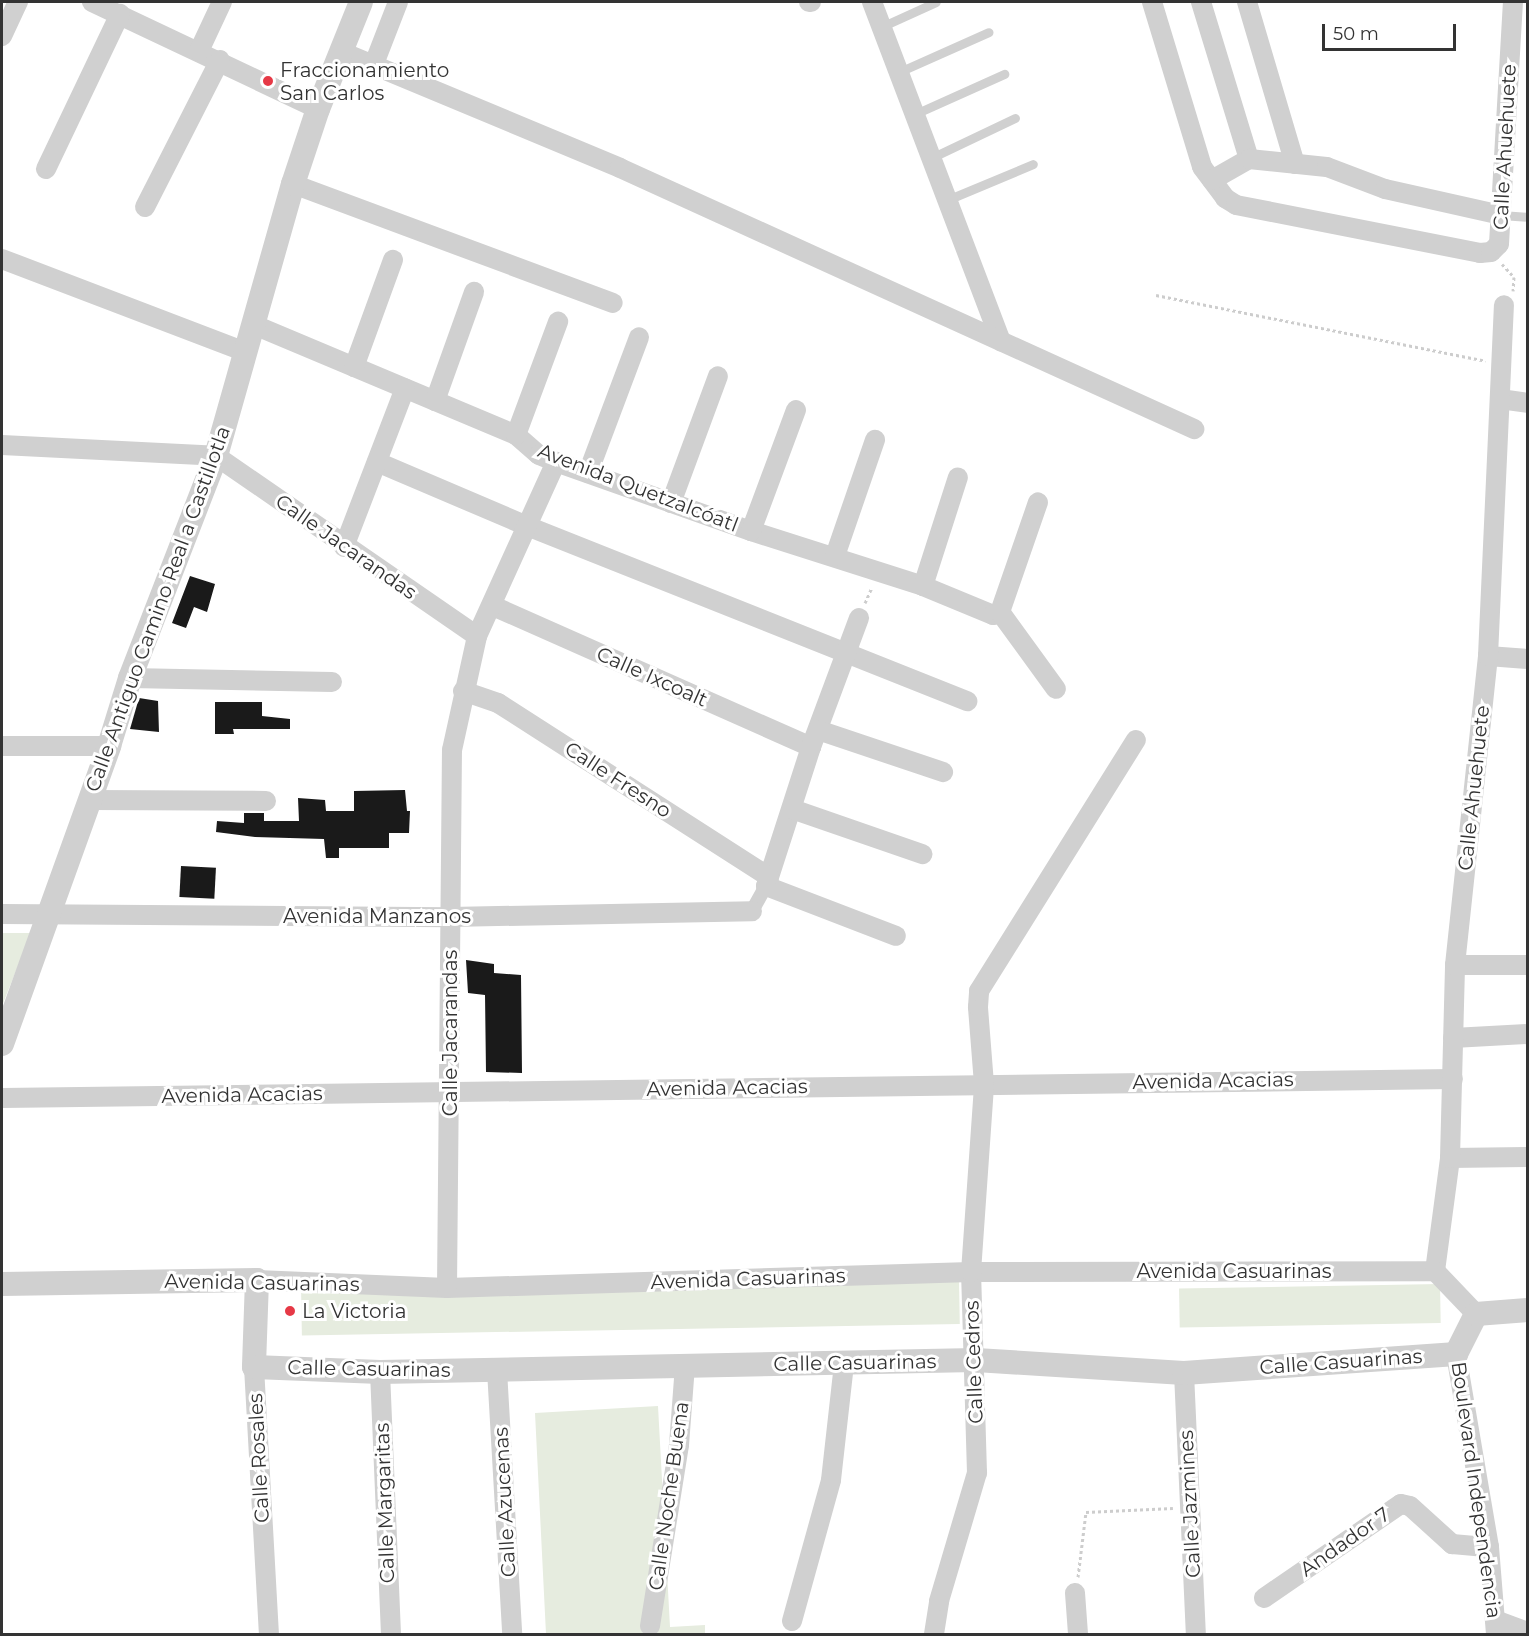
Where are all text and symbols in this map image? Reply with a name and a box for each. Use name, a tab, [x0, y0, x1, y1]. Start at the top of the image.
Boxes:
scale bar	[1325, 12, 1458, 50]
text: 50 m	[1333, 23, 1379, 45]
place label: Fraccionamiento San Carlos	[280, 58, 449, 105]
street label: Calle Ahuehuete	[1489, 63, 1521, 231]
marker: Fraccionamiento San Carlos	[261, 74, 275, 88]
street label: Calle Antiguo Camino Real a Castillotla	[80, 423, 236, 795]
street label: Avenida Quetzalcóatl	[534, 439, 742, 537]
street label: Calle Jacarandas	[271, 489, 421, 605]
street label: Calle Ixcoalt	[593, 642, 711, 712]
street label: Calle Ahuehuete	[1453, 704, 1495, 872]
street label: Calle Fresno	[560, 737, 676, 823]
street label: Avenida Manzanos	[283, 904, 471, 928]
street label: Calle Jacarandas	[438, 950, 462, 1116]
street label: Avenida Acacias	[1132, 1068, 1294, 1094]
street label: Avenida Acacias	[646, 1075, 808, 1101]
street label: Avenida Acacias	[161, 1082, 323, 1108]
street label: Avenida Casuarinas	[1136, 1259, 1332, 1283]
street label: Avenida Casuarinas	[650, 1264, 846, 1294]
street label: Avenida Casuarinas	[164, 1269, 360, 1297]
place label: La Victoria	[302, 1299, 407, 1323]
street label: Calle Cedros	[960, 1300, 988, 1424]
marker: La Victoria	[283, 1304, 297, 1318]
street label: Calle Casuarinas	[1259, 1344, 1423, 1380]
street label: Calle Casuarinas	[773, 1350, 937, 1376]
street label: Calle Casuarinas	[287, 1356, 451, 1382]
street label: Boulevard Independencia	[1446, 1360, 1506, 1620]
street label: Calle Rosales	[244, 1393, 274, 1523]
street label: Calle Noche Buena	[644, 1400, 694, 1592]
street label: Calle Margaritas	[370, 1422, 400, 1584]
street label: Calle Azucenas	[489, 1426, 521, 1578]
street label: Calle Jazmines	[1174, 1430, 1206, 1578]
street label: Andador 7	[1295, 1502, 1395, 1582]

